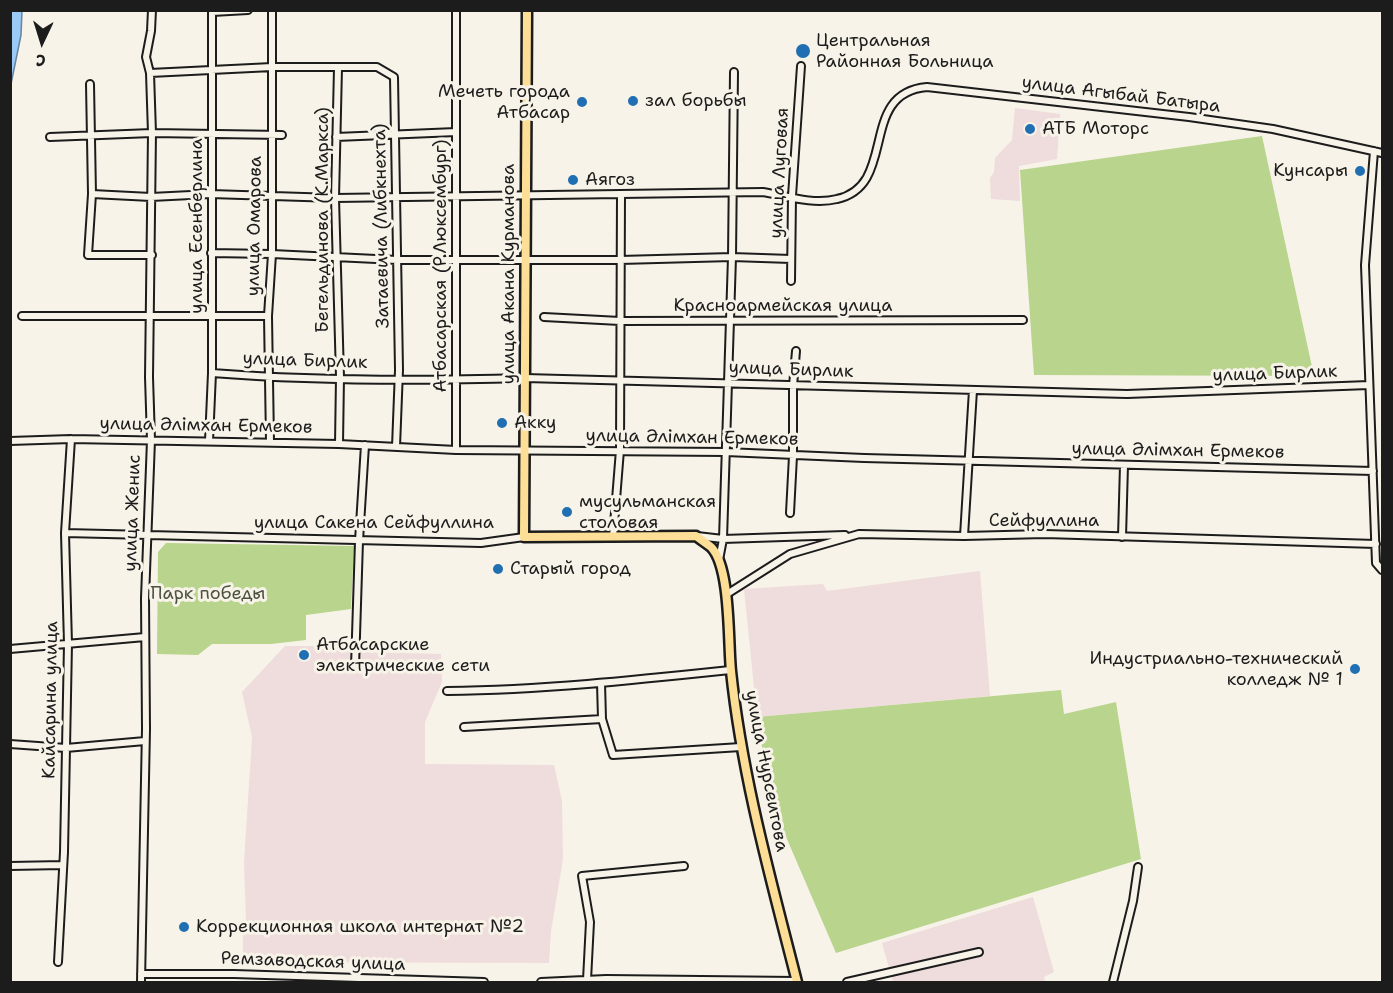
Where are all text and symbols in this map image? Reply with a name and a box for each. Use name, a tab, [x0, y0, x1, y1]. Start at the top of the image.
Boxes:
north arrow	[12, 12, 72, 72]
place label: Центральная Районная Больница	[816, 30, 993, 72]
marker: Центральная Районная Больница	[794, 42, 812, 60]
text: С	[35, 50, 46, 71]
street label: улица Агыбай Батыра	[1020, 72, 1222, 118]
place label: Мечеть города Атбасар	[438, 81, 570, 124]
place label: зал борьбы	[645, 90, 747, 112]
marker: зал борьбы	[626, 94, 640, 108]
marker: Мечеть города Атбасар	[575, 95, 589, 109]
street label: Бегельдинова (К.Маркса)	[312, 107, 334, 333]
street label: улица Луговая	[766, 107, 794, 239]
place label: АТБ Моторс	[1042, 118, 1149, 140]
marker: АТБ Моторс	[1023, 122, 1037, 136]
street label: Затаевича (Либкнехта)	[369, 123, 395, 329]
street label: улица Есенберлина	[186, 138, 208, 314]
street label: Атбасарская (Р.Люксембург)	[430, 139, 452, 393]
street label: улица Омарова	[243, 156, 267, 296]
place label: Кунсары	[1273, 160, 1348, 182]
street label: улица Акана Курманова	[498, 164, 520, 384]
marker: Кунсары	[1353, 164, 1367, 178]
place label: Аягоз	[585, 169, 635, 191]
marker: Аягоз	[566, 173, 580, 187]
street label: Красноармейская улица	[674, 295, 892, 317]
street label: улица Бирлик	[242, 348, 368, 374]
street label: улица Бирлик	[728, 357, 854, 383]
street label: улица Бирлик	[1212, 361, 1338, 387]
place label: Акку	[514, 412, 556, 434]
street label: улица Әлімхан Ермеков	[99, 413, 313, 439]
marker: Акку	[495, 416, 509, 430]
street label: улица Әлімхан Ермеков	[585, 425, 799, 451]
street label: улица Әлімхан Ермеков	[1071, 438, 1285, 464]
street label: улица Женис	[120, 454, 146, 572]
place label: мусульманская столовая	[579, 491, 716, 534]
marker: мусульманская столовая	[560, 505, 574, 519]
street label: Сейфуллина	[989, 510, 1099, 532]
street label: улица Сакена Сейфуллина	[254, 512, 494, 534]
place label: Старый город	[510, 558, 631, 580]
marker: Старый город	[491, 562, 505, 576]
park label: Парк победы	[151, 583, 265, 605]
street label: Кайсарина улица	[39, 621, 63, 779]
place label: Атбасарские электрические сети	[316, 634, 490, 676]
marker: Атбасарские электрические сети	[297, 648, 311, 662]
place label: Индустриально-технический колледж № 1	[1090, 648, 1343, 690]
marker: Индустриально-технический колледж № 1	[1348, 662, 1362, 676]
street label: улица Нурсеитова	[740, 688, 792, 854]
place label: Коррекционная школа интернат №2	[196, 916, 524, 938]
marker: Коррекционная школа интернат №2	[177, 920, 191, 934]
street label: Ремзаводская улица	[220, 948, 406, 976]

